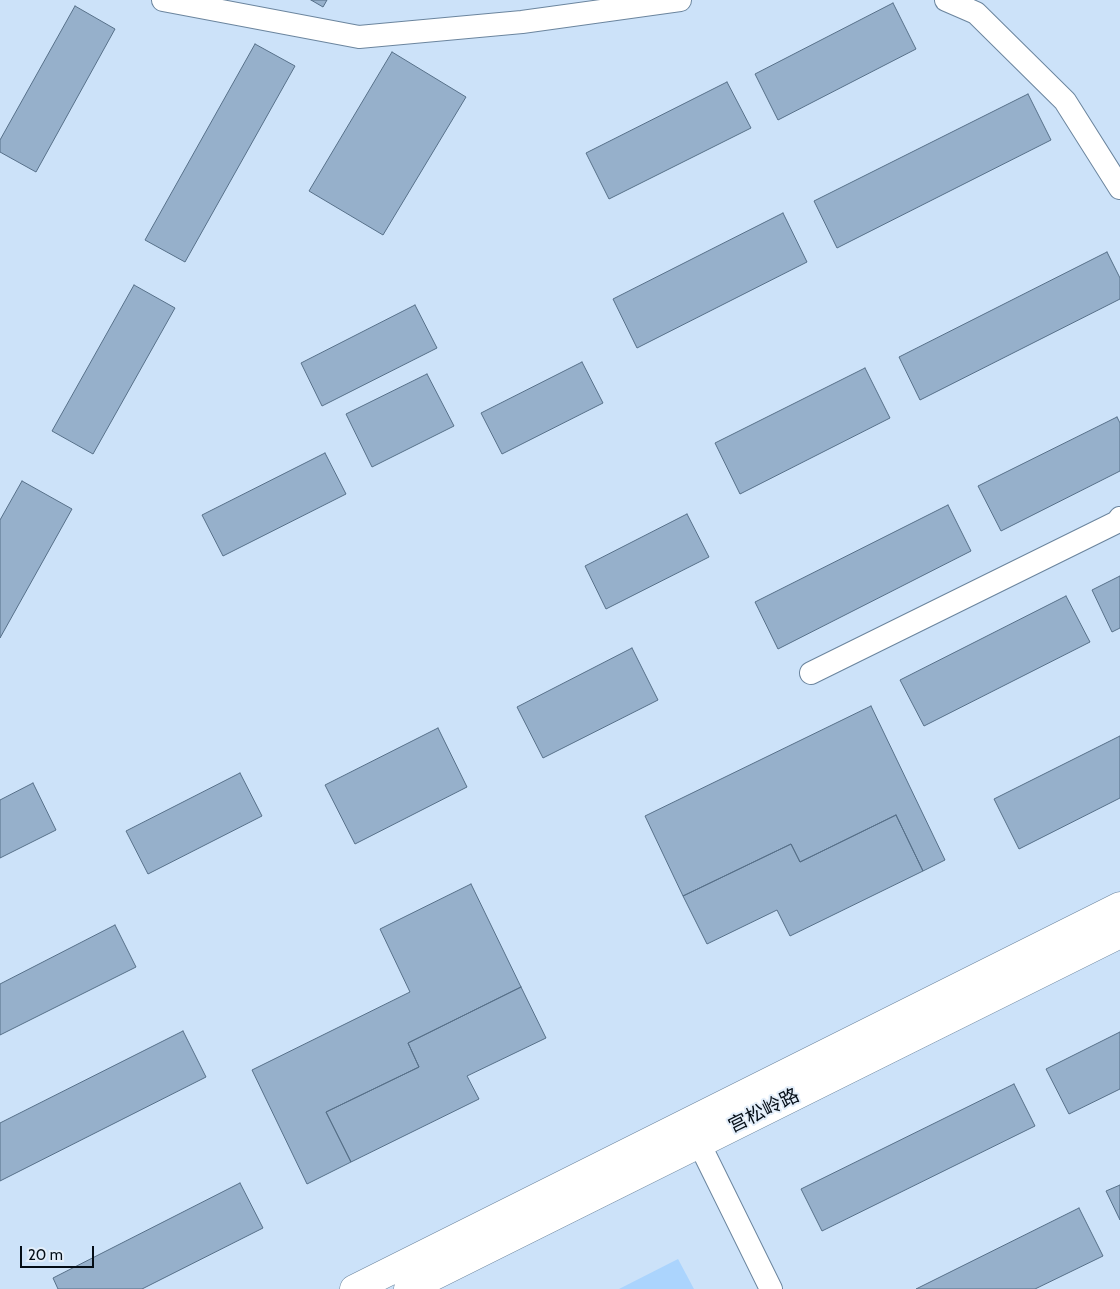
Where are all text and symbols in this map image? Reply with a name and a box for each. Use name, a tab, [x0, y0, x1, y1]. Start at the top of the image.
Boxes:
street label: 宫松岭路	[725, 1084, 803, 1138]
scale bar	[22, 1236, 96, 1268]
text: 20 m	[28, 1246, 63, 1264]

